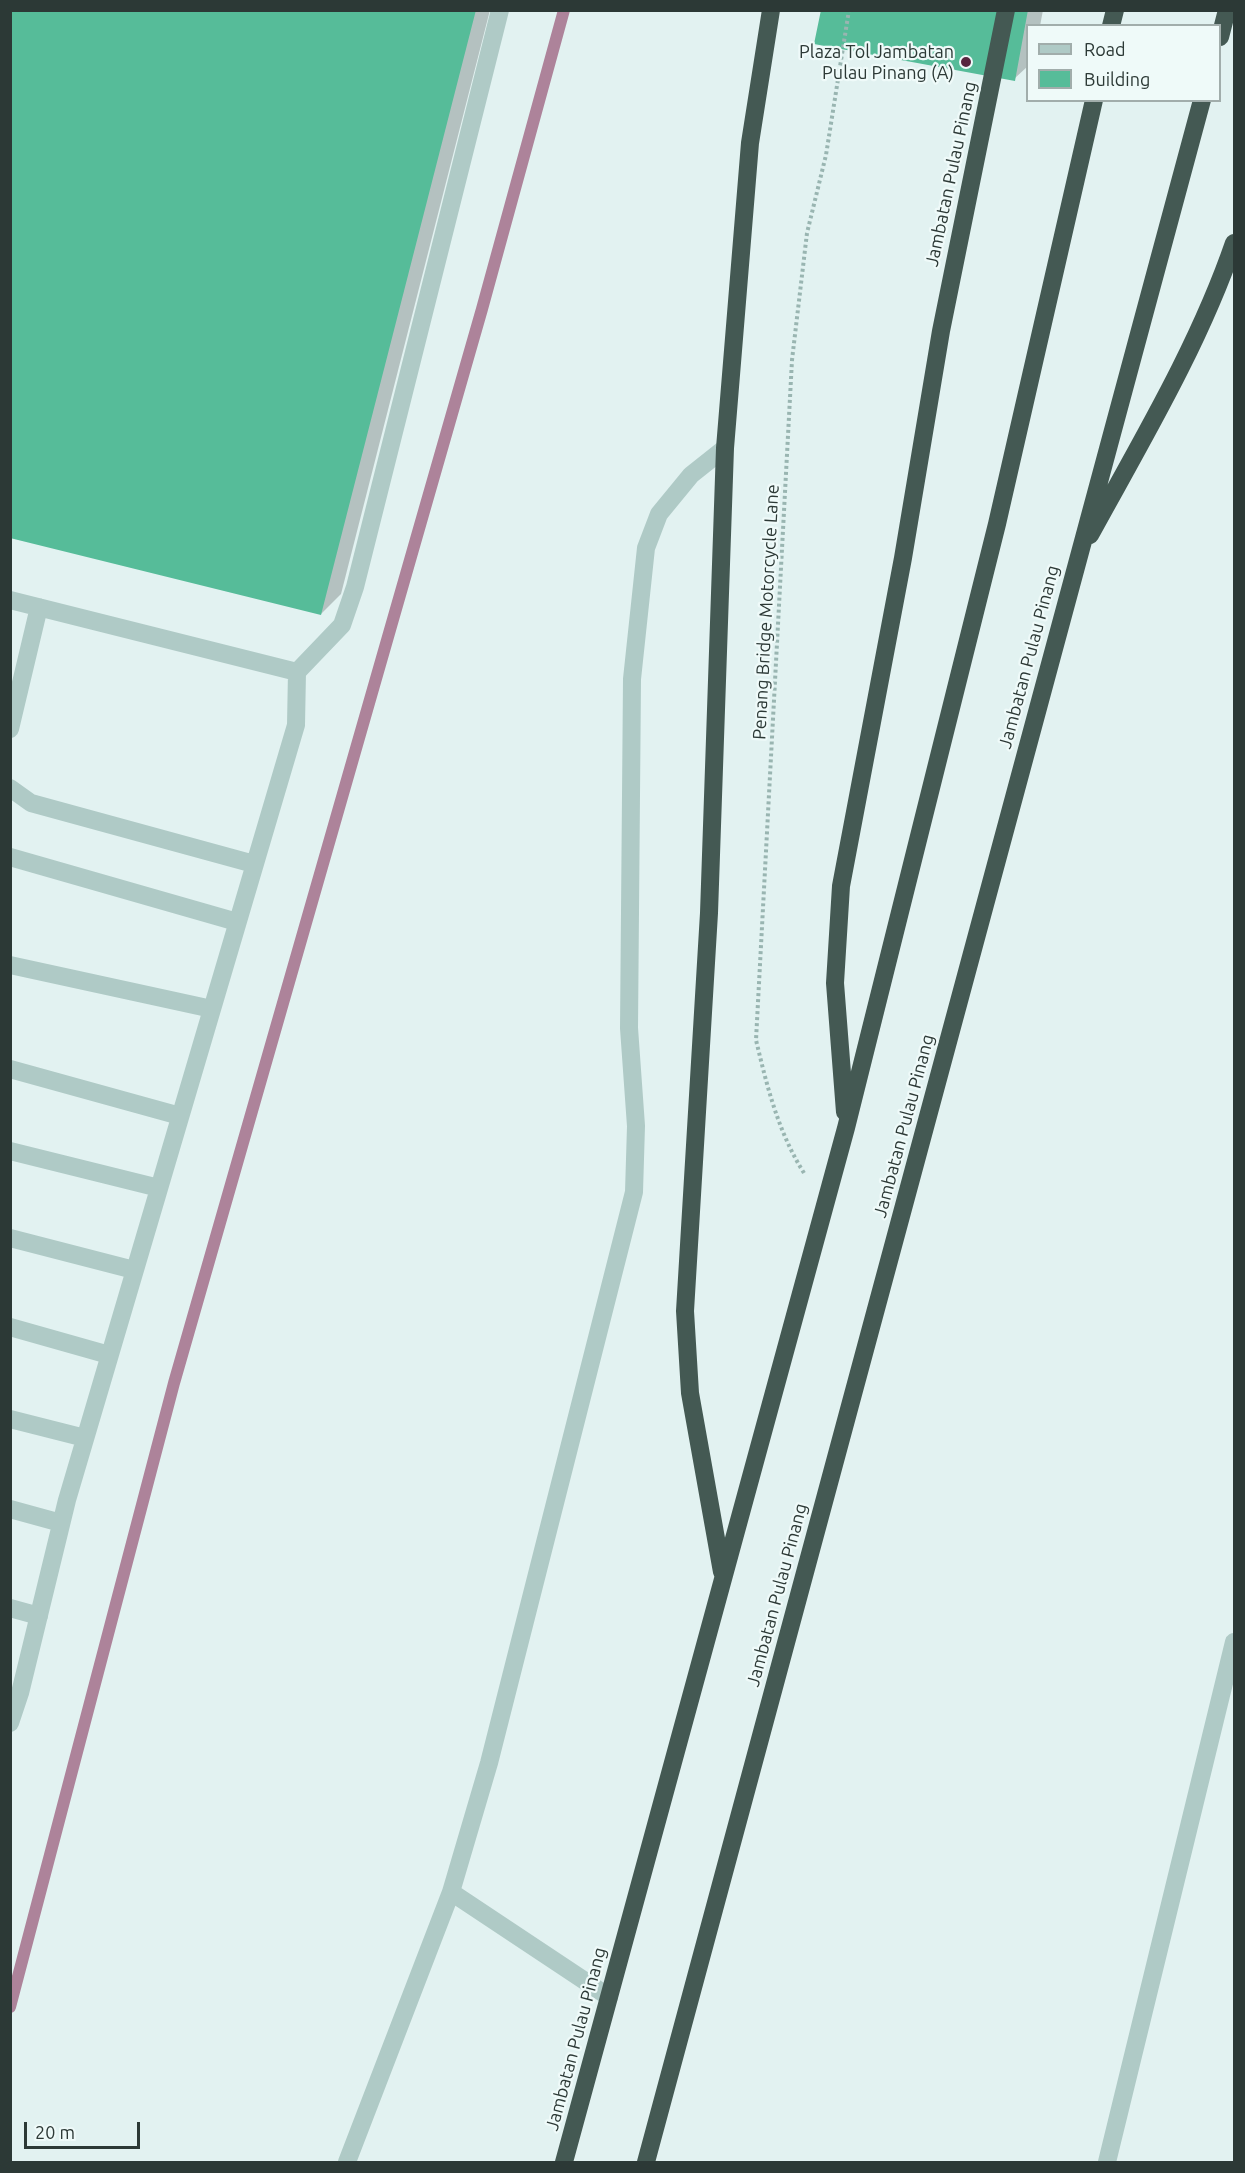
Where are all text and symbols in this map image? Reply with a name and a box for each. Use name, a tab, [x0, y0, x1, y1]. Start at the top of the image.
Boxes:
legend	[1026, 24, 1221, 102]
text: Road	[1084, 39, 1126, 59]
place label: Plaza Tol Jambatan Pulau Pinang (A)	[799, 41, 954, 84]
marker: Plaza Tol Jambatan Pulau Pinang (A)	[959, 55, 973, 69]
text: Building	[1084, 69, 1150, 89]
street label: Jambatan Pulau Pinang	[921, 79, 981, 269]
street label: Penang Bridge Motorcycle Lane	[749, 484, 783, 740]
street label: Jambatan Pulau Pinang	[994, 563, 1064, 751]
street label: Jambatan Pulau Pinang	[869, 1032, 939, 1220]
street label: Jambatan Pulau Pinang	[742, 1501, 812, 1689]
street label: Jambatan Pulau Pinang	[541, 1945, 611, 2133]
scale bar	[27, 2110, 142, 2148]
text: 20 m	[35, 2122, 75, 2142]

